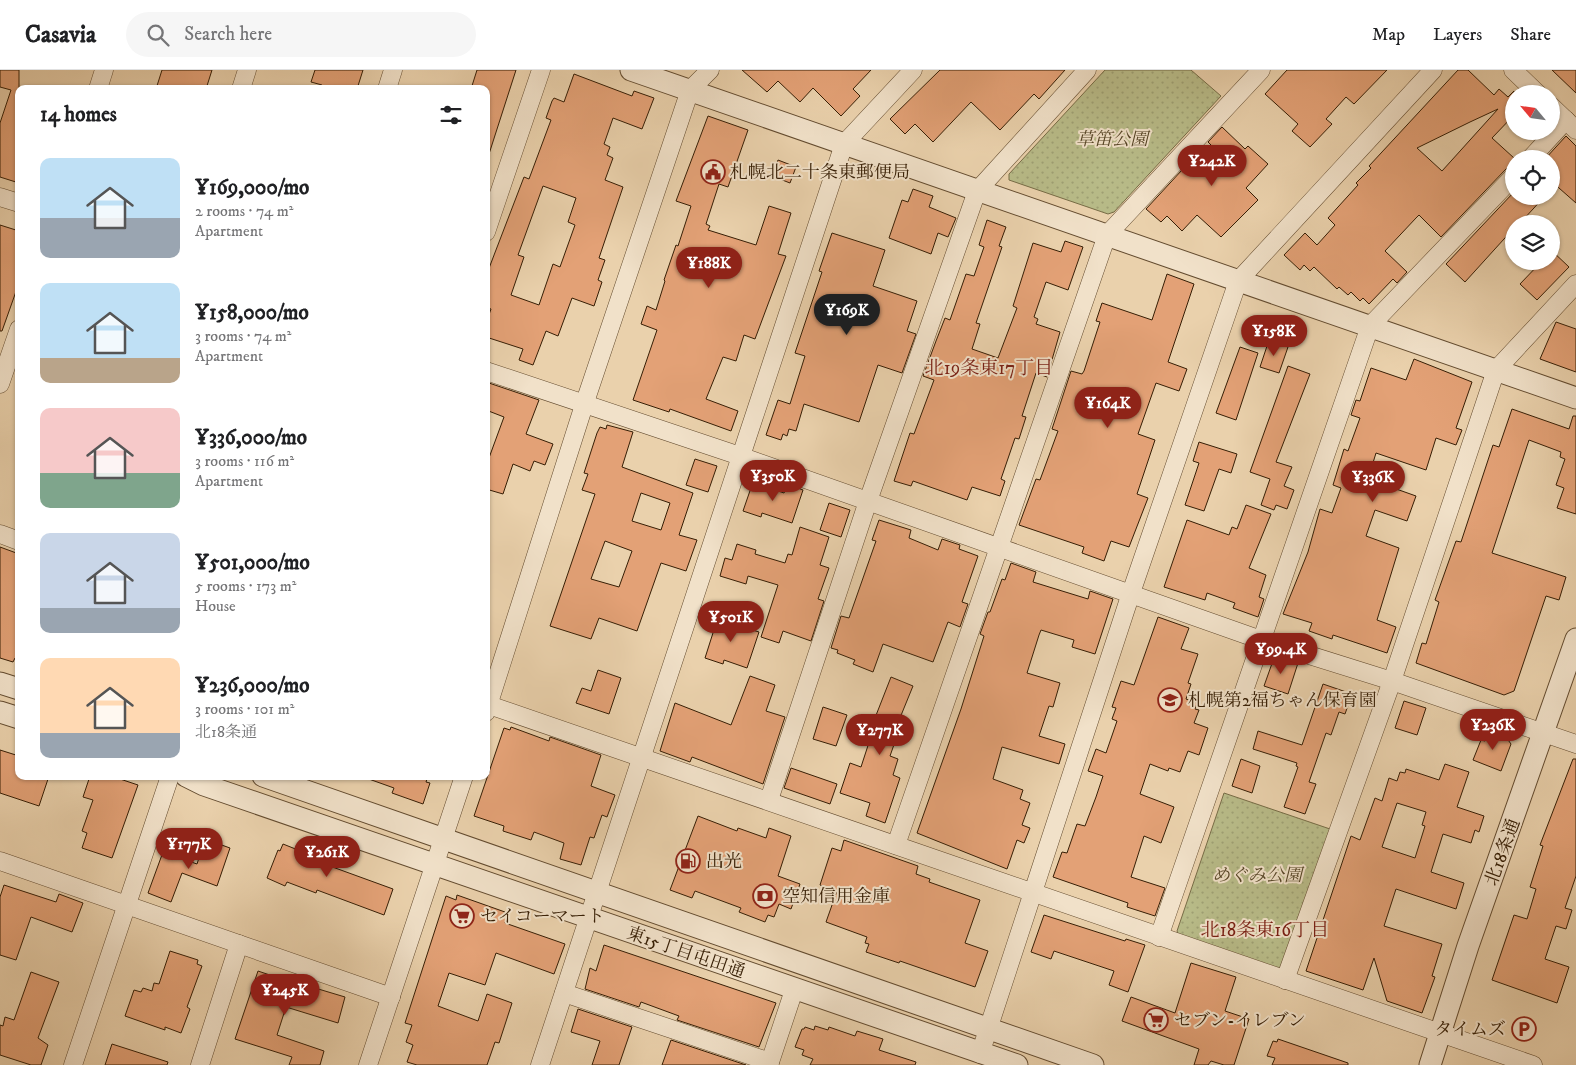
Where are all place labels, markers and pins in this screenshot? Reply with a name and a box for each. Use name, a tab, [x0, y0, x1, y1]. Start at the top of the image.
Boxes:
pin: ¥242K	[1177, 144, 1247, 187]
public building icon: 札幌北二十条東郵便局	[700, 159, 726, 185]
place label: 札幌北二十条東郵便局	[730, 162, 910, 184]
pin: ¥188K	[674, 246, 744, 289]
pin: ¥169K	[812, 294, 882, 336]
pin: ¥158K	[1239, 314, 1309, 357]
pin: ¥164K	[1073, 386, 1143, 429]
pin: ¥350K	[738, 460, 808, 502]
pin: ¥336K	[1338, 460, 1408, 503]
pin: ¥501K	[696, 600, 766, 643]
pin: ¥99.4K	[1240, 632, 1322, 675]
school or university icon: 札幌第2福ちゃん保育園	[1157, 687, 1183, 713]
place label: 札幌第2福ちゃん保育園	[1188, 690, 1377, 712]
pin: ¥236K	[1458, 708, 1528, 751]
pin: ¥277K	[845, 714, 915, 756]
pin: ¥177K	[154, 828, 224, 870]
pin: ¥261K	[292, 836, 362, 878]
fuel station icon: 出光	[675, 848, 701, 874]
place label: 出光	[706, 851, 742, 873]
bank icon: 空知信用金庫	[752, 883, 778, 909]
place label: 空知信用金庫	[782, 886, 890, 908]
supermarket icon: セイコーマート	[449, 903, 475, 929]
place label: セイコーマート	[480, 906, 605, 928]
pin: ¥245K	[250, 974, 320, 1016]
supermarket icon: セブン-イレブン	[1143, 1007, 1169, 1033]
place label: セブン-イレブン	[1174, 1010, 1306, 1032]
parking icon: タイムズ	[1511, 1016, 1537, 1042]
place label: タイムズ	[1434, 1019, 1506, 1041]

